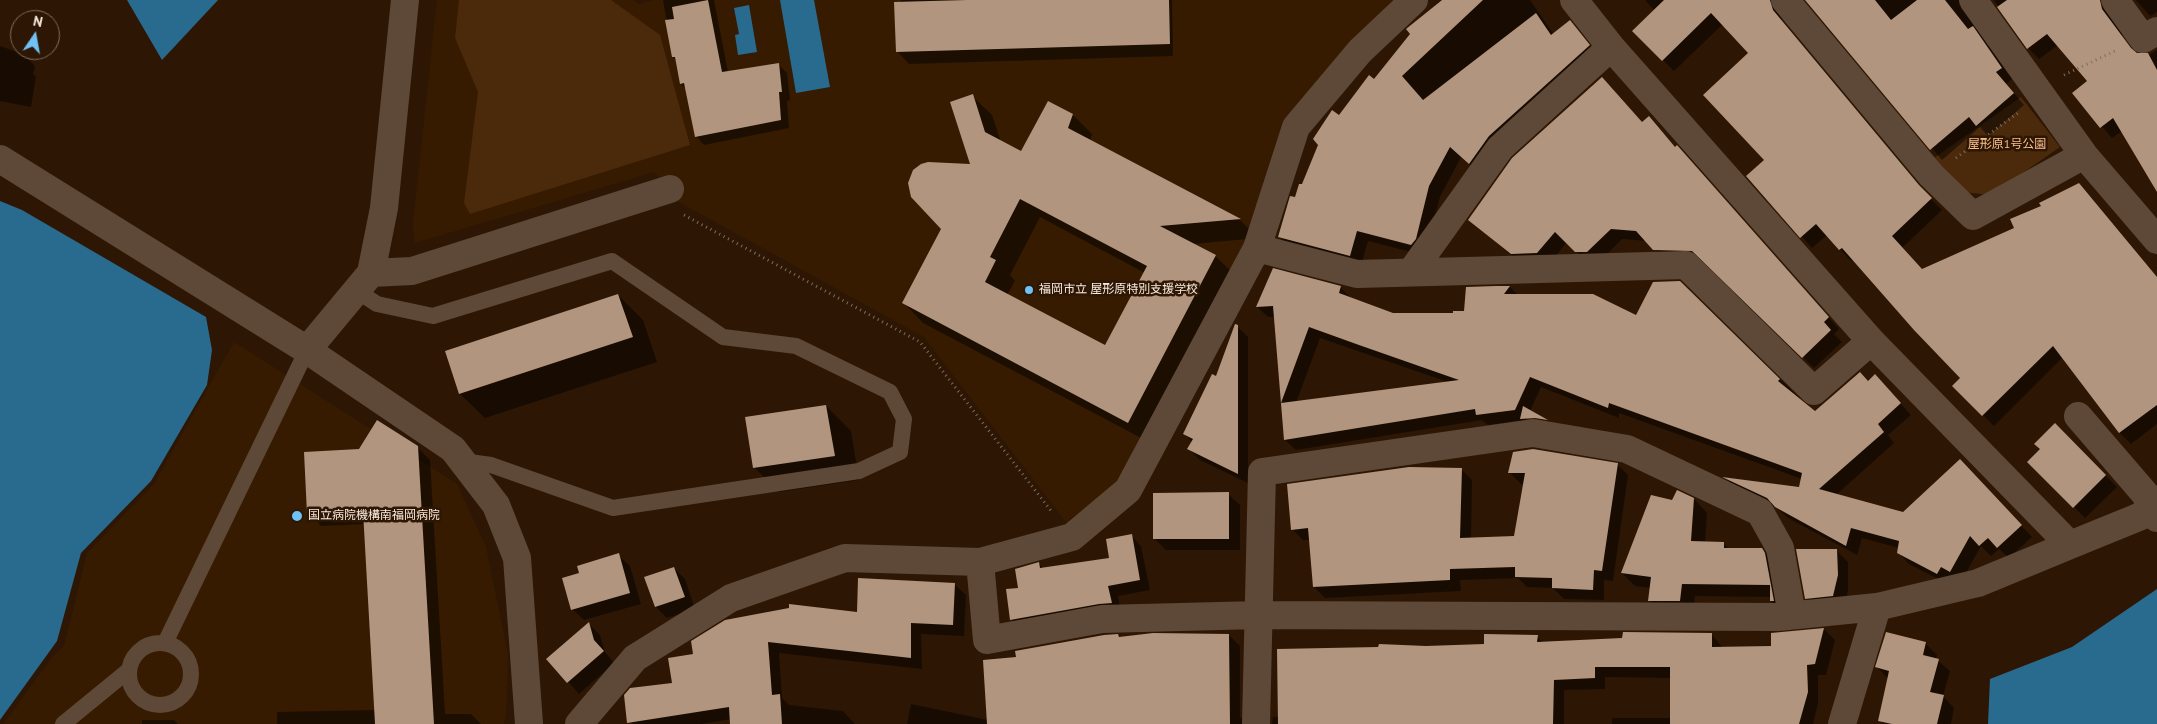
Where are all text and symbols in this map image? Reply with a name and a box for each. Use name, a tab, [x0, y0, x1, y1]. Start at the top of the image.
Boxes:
north arrow	[10, 10, 60, 60]
text: N	[32, 12, 44, 31]
park label: 屋形原1号公園	[1968, 138, 2046, 152]
place label: 福岡市立 屋形原特別支援学校	[1039, 283, 1198, 297]
marker: 福岡市立 屋形原特別支援学校	[1023, 284, 1035, 296]
marker: 国立病院機構南福岡病院	[290, 509, 304, 523]
place label: 国立病院機構南福岡病院	[308, 509, 440, 523]

